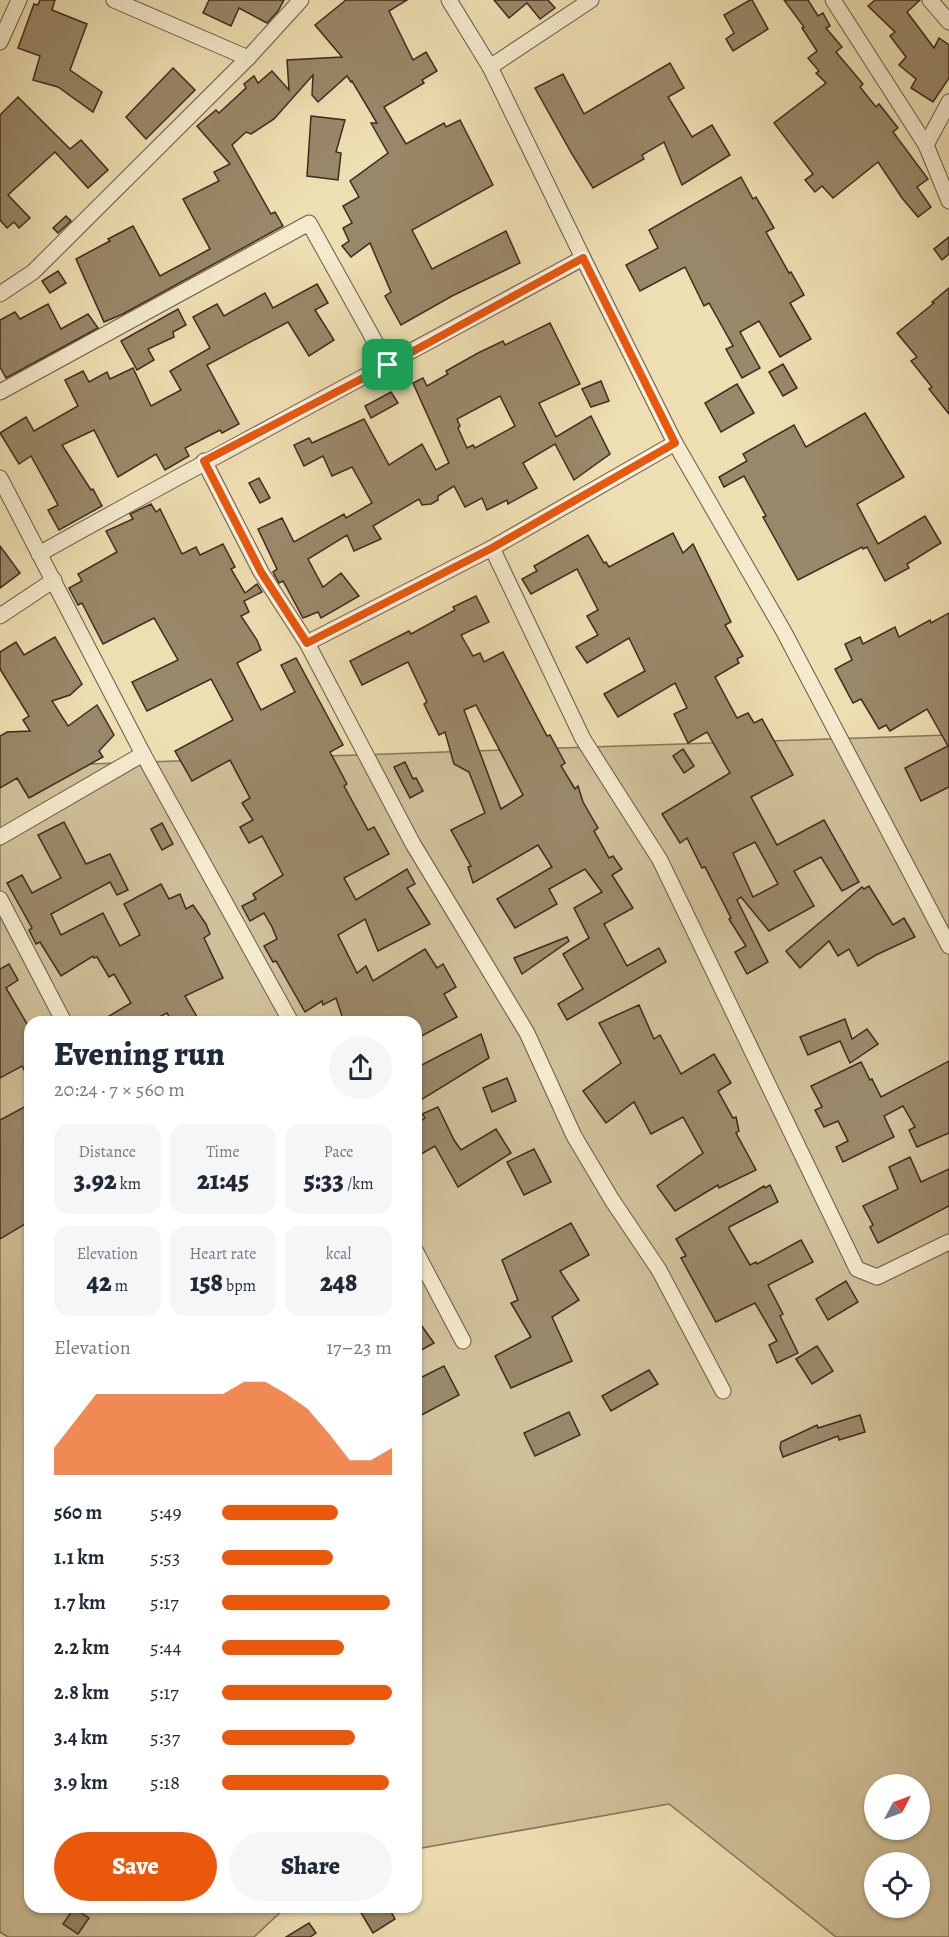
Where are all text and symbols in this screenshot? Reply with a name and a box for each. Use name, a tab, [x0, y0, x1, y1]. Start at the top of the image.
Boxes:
pin	[362, 339, 413, 390]
icon: arrive	[371, 348, 404, 381]
text: Evening run	[54, 1031, 225, 1076]
button: share	[329, 1036, 392, 1099]
text: 20:24 · 7 × 560 m	[54, 1076, 185, 1103]
text: Distance	[79, 1141, 136, 1163]
text: Time	[206, 1141, 240, 1163]
text: Pace	[324, 1141, 353, 1163]
text: 3.92	[74, 1163, 117, 1198]
text: 21:45	[197, 1163, 249, 1198]
text: 5:33	[304, 1163, 344, 1198]
text: km	[117, 1173, 141, 1195]
text: /km	[344, 1173, 374, 1195]
text: Elevation	[77, 1243, 138, 1265]
text: Heart rate	[190, 1243, 256, 1265]
text: kcal	[326, 1243, 351, 1265]
text: 42	[87, 1265, 112, 1300]
text: 158	[190, 1265, 223, 1300]
text: 248	[320, 1265, 357, 1300]
text: m	[112, 1275, 128, 1297]
text: bpm	[223, 1275, 256, 1297]
text: Elevation	[54, 1334, 131, 1361]
text: 17–23 m	[326, 1334, 392, 1361]
text: 560 m	[54, 1499, 102, 1526]
text: 5:49	[150, 1499, 182, 1526]
text: 1.1 km	[54, 1544, 104, 1571]
text: 5:53	[150, 1544, 180, 1571]
text: 1.7 km	[54, 1589, 106, 1616]
text: 5:17	[150, 1589, 179, 1616]
text: 2.2 km	[54, 1634, 109, 1661]
text: 5:44	[150, 1634, 181, 1661]
text: 2.8 km	[54, 1679, 109, 1706]
text: 5:17	[150, 1679, 179, 1706]
text: 3.4 km	[54, 1724, 108, 1751]
text: 5:37	[150, 1724, 180, 1751]
text: 3.9 km	[54, 1769, 108, 1796]
text: 5:18	[150, 1769, 180, 1796]
north arrow	[864, 1774, 930, 1840]
map controls	[864, 1774, 930, 1918]
button: Save	[54, 1832, 217, 1901]
button: Share	[229, 1832, 392, 1901]
button: locate	[864, 1852, 930, 1918]

